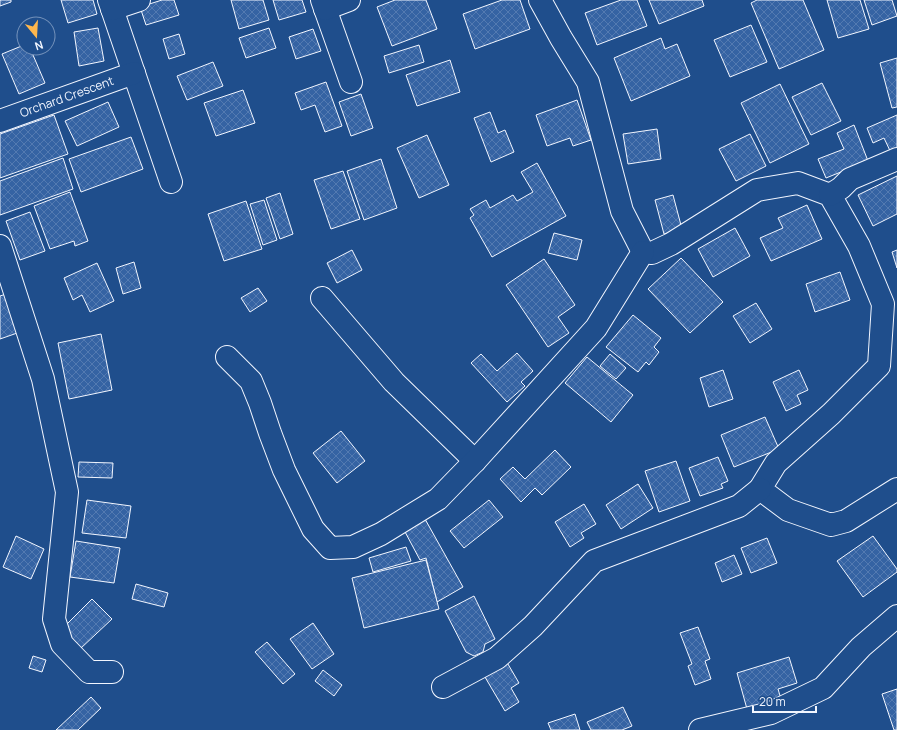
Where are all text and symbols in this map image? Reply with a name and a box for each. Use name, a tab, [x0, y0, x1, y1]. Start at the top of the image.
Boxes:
north arrow	[16, 16, 56, 56]
text: N	[33, 38, 45, 54]
street label: Orchard Crescent	[17, 72, 116, 121]
scale bar	[753, 688, 816, 714]
text: 20 m	[759, 693, 786, 710]

